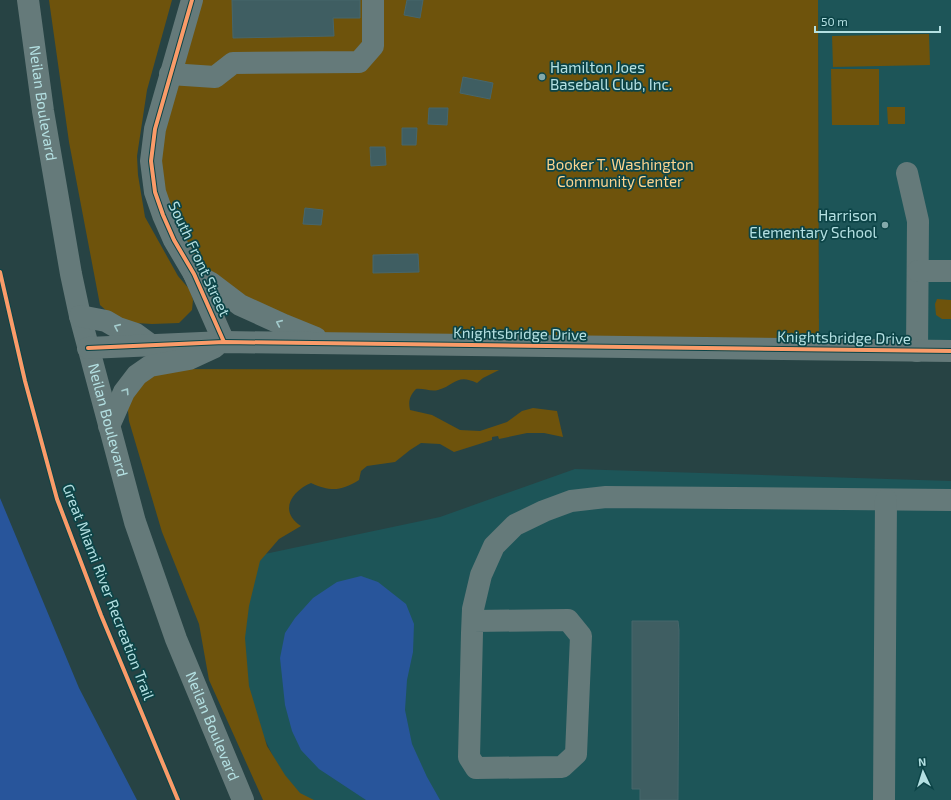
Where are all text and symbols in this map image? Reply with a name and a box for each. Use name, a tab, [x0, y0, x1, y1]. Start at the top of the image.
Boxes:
scale bar	[815, 8, 940, 34]
text: 50 m	[821, 14, 848, 28]
street label: Neilan Boulevard	[26, 44, 61, 162]
place label: Hamilton Joes Baseball Club, Inc.	[550, 58, 672, 93]
marker: Hamilton Joes Baseball Club, Inc.	[537, 72, 547, 82]
park label: Booker T. Washington Community Center	[546, 155, 694, 190]
street label: South Front Street	[165, 198, 235, 319]
place label: Harrison Elementary School	[749, 206, 878, 241]
marker: Harrison Elementary School	[880, 220, 890, 230]
one-way arrow	[276, 320, 284, 328]
street label: Knightsbridge Drive	[453, 323, 587, 343]
one-way arrow	[114, 324, 122, 332]
street label: Knightsbridge Drive	[777, 327, 911, 347]
street label: Neilan Boulevard	[85, 361, 132, 478]
one-way arrow	[121, 388, 128, 395]
street label: Great Miami River Recreation Trail	[59, 481, 159, 703]
street label: Neilan Boulevard	[182, 669, 244, 783]
north arrow	[903, 752, 943, 792]
text: N	[918, 755, 927, 768]

